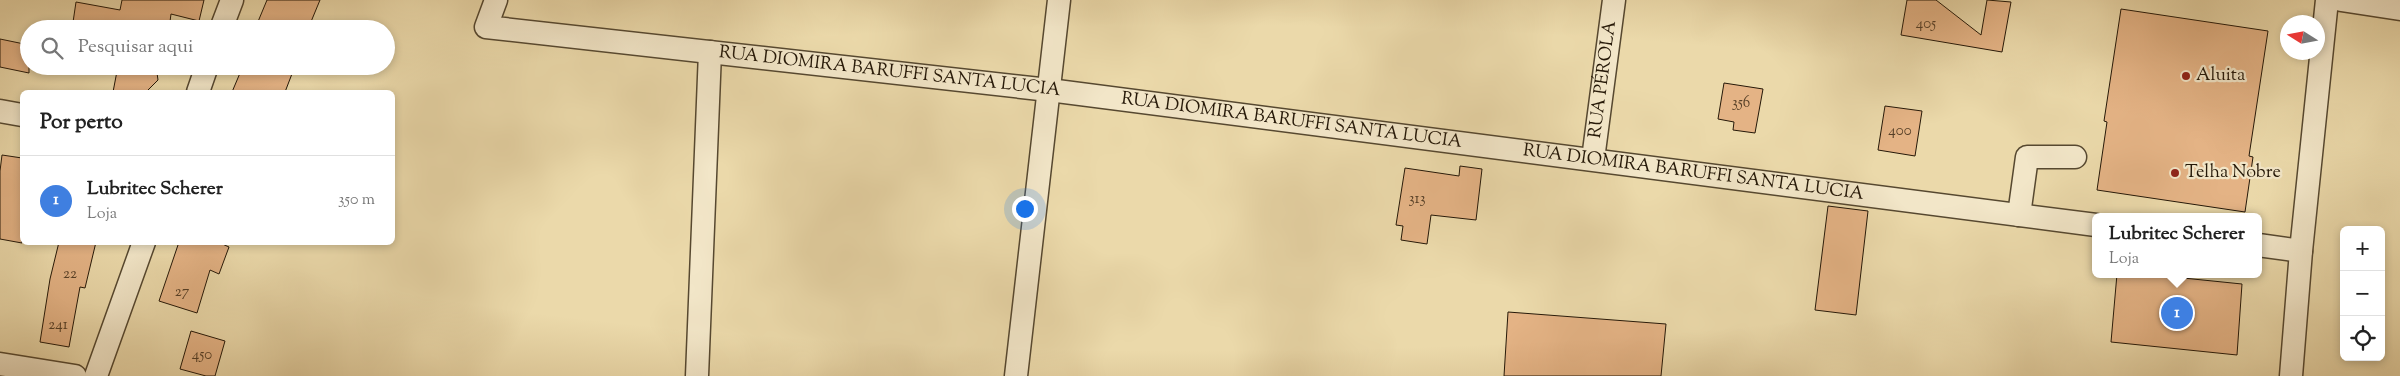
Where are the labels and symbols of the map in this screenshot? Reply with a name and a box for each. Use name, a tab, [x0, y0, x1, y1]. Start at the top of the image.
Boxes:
house number: 405	[1916, 14, 1936, 35]
north arrow	[2280, 15, 2325, 60]
street label: RUA PÉROLA	[1583, 19, 1624, 140]
street label: RUA DIOMIRA BARUFFI SANTA LUCIA	[717, 40, 1062, 104]
place label: Aluita	[2196, 63, 2245, 89]
marker: Aluita	[2180, 70, 2192, 82]
street label: RUA DIOMIRA BARUFFI SANTA LUCIA	[1120, 86, 1464, 156]
house number: 356	[1732, 93, 1750, 114]
house number: 400	[1888, 121, 1912, 142]
street label: RUA DIOMIRA BARUFFI SANTA LUCIA	[1521, 138, 1866, 208]
place label: Telha Nobre	[2185, 160, 2281, 186]
marker: Telha Nobre	[2169, 167, 2181, 179]
house number: 313	[1408, 189, 1426, 210]
your location	[1012, 196, 1038, 222]
house number: 22	[63, 264, 77, 285]
house number: 27	[175, 282, 190, 303]
pin: 1	[2161, 294, 2193, 332]
house number: 241	[48, 315, 68, 336]
house number: 450	[192, 345, 212, 366]

